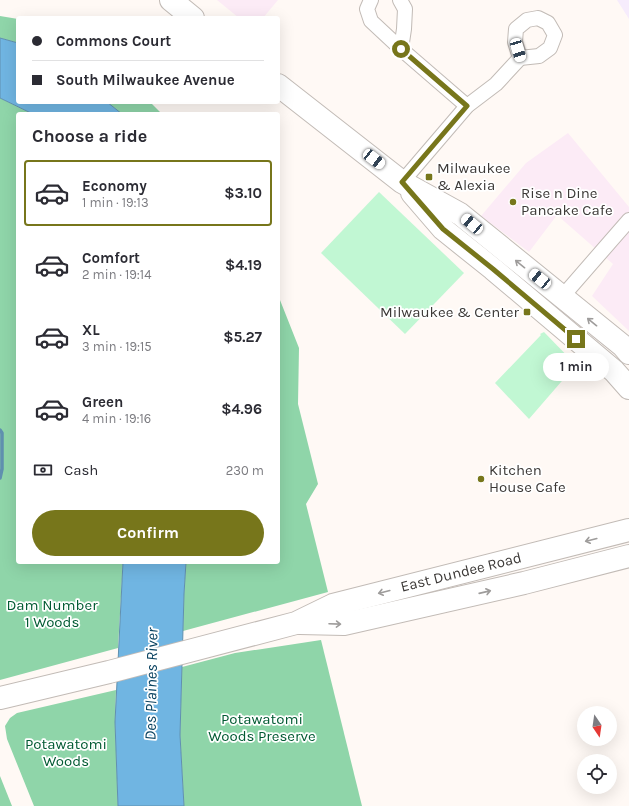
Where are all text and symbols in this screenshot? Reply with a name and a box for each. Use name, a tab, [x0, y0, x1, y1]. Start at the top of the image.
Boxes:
text: Commons Court	[56, 32, 171, 50]
car	[509, 37, 527, 63]
route start	[392, 40, 410, 58]
text: South Milwaukee Avenue	[56, 71, 235, 89]
text: Choose a ride	[32, 125, 147, 147]
car	[361, 147, 387, 171]
place label: Milwaukee & Alexia	[437, 159, 510, 194]
marker: Milwaukee & Alexia	[424, 172, 434, 182]
icon: car	[34, 175, 70, 211]
text: Economy	[82, 177, 147, 195]
text: $3.10	[224, 184, 262, 202]
place label: Rise n Dine Pancake Cafe	[521, 184, 613, 219]
text: 1 min · 19:13	[82, 195, 149, 210]
marker: Rise n Dine Pancake Cafe	[508, 197, 518, 207]
car	[459, 212, 485, 236]
icon: car	[34, 247, 70, 283]
text: Comfort	[82, 249, 140, 267]
text: $4.19	[225, 256, 262, 274]
one-way arrow	[515, 259, 526, 268]
text: 2 min · 19:14	[82, 267, 151, 282]
car	[527, 267, 553, 291]
place label: Milwaukee & Center	[380, 303, 520, 321]
marker: Milwaukee & Center	[522, 307, 532, 317]
one-way arrow	[587, 317, 598, 326]
icon: car	[34, 319, 70, 355]
text: XL	[82, 321, 100, 339]
text: $5.27	[223, 328, 262, 346]
route end	[567, 330, 585, 348]
text: 3 min · 19:15	[82, 339, 152, 354]
callout: 1 min	[543, 353, 609, 381]
text: 1 min	[560, 359, 592, 374]
icon: car	[34, 391, 70, 427]
text: Green	[82, 393, 123, 411]
text: $4.96	[221, 400, 262, 418]
text: 4 min · 19:16	[82, 411, 151, 426]
icon: cash	[32, 459, 54, 481]
text: Cash	[64, 461, 98, 479]
place label: Kitchen House Cafe	[489, 461, 566, 496]
text: 230 m	[226, 463, 264, 478]
marker: Kitchen House Cafe	[476, 474, 486, 484]
button: Confirm	[32, 510, 264, 556]
one-way arrow	[585, 536, 598, 544]
street label: East Dundee Road	[399, 548, 523, 596]
one-way arrow	[478, 588, 491, 595]
one-way arrow	[377, 589, 390, 596]
park label: Dam Number 1 Woods	[6, 596, 98, 631]
one-way arrow	[328, 620, 341, 628]
water label: Des Plaines River	[141, 627, 161, 740]
north arrow	[577, 706, 617, 746]
map controls	[577, 706, 617, 794]
park label: Potawatomi Woods Preserve	[208, 710, 316, 745]
park label: Potawatomi Woods	[25, 735, 107, 770]
button: locate	[577, 754, 617, 794]

